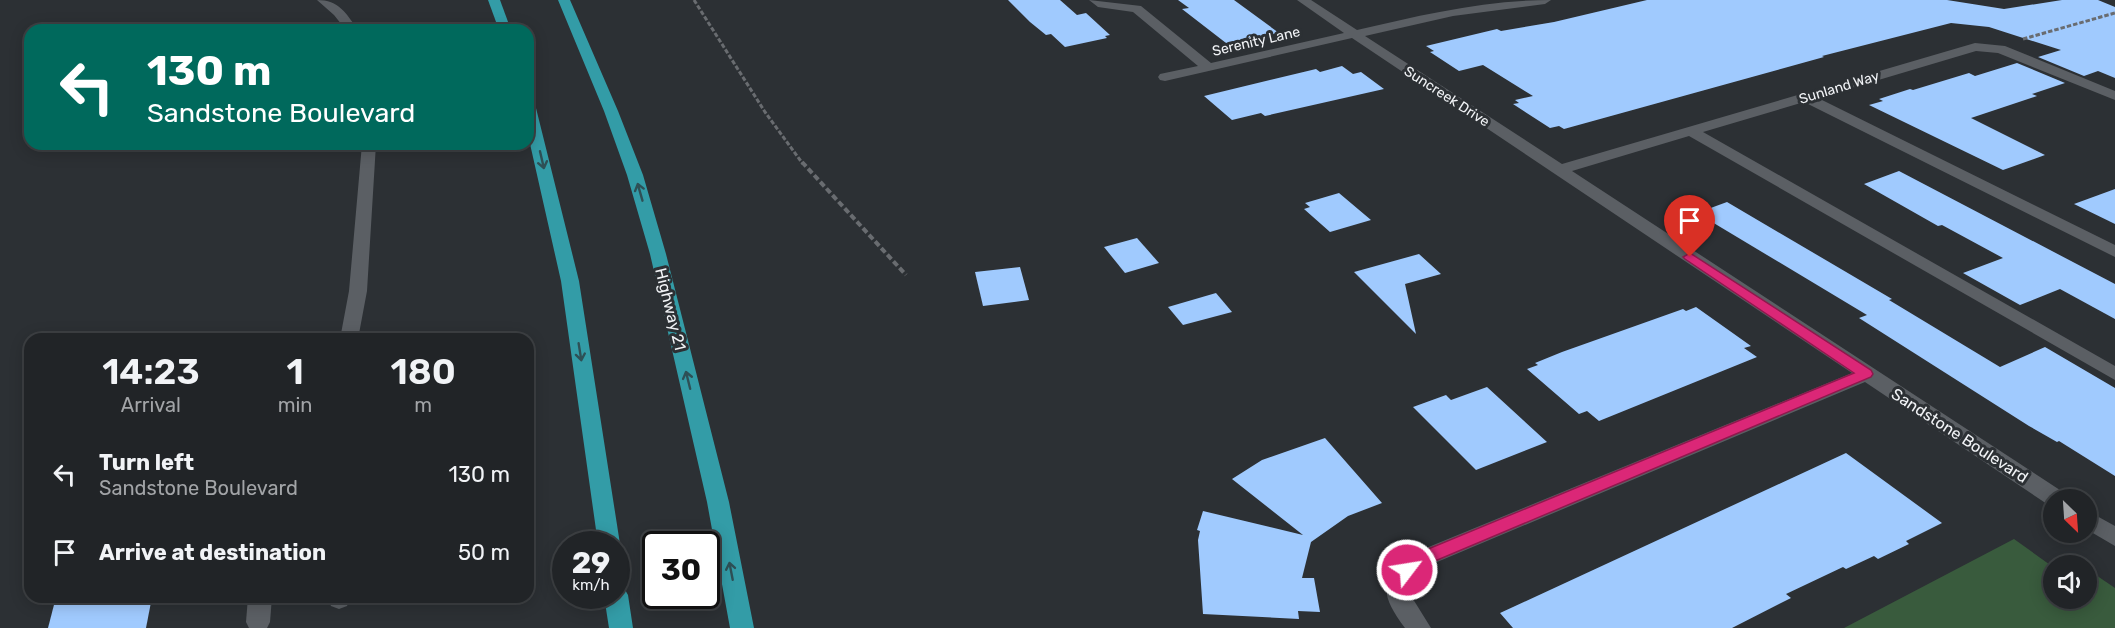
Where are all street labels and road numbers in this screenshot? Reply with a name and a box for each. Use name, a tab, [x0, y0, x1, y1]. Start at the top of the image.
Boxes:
street label: Serenity Lane	[1211, 23, 1302, 60]
street label: Suncreek Drive	[1401, 62, 1493, 130]
street label: Sunland Way	[1797, 67, 1882, 108]
street label: Highway 21	[651, 266, 690, 352]
street label: Sandstone Boulevard	[1888, 384, 2032, 487]

